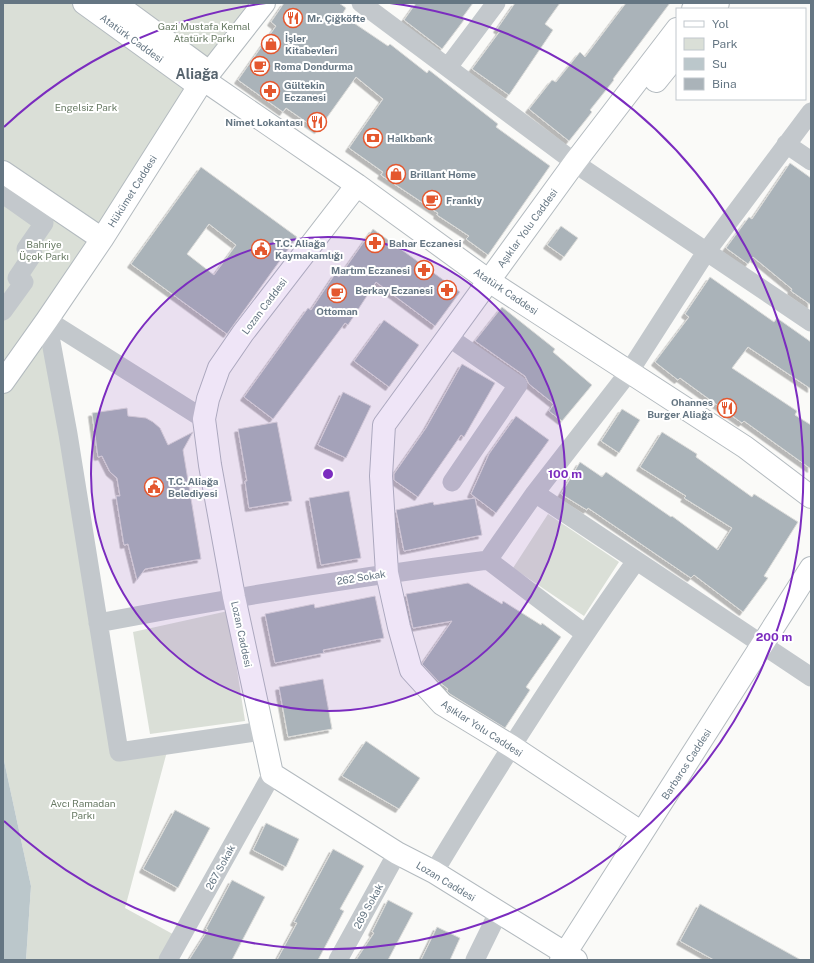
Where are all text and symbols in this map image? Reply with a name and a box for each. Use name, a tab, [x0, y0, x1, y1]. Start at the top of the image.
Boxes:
restaurant icon: Mr. Çiğköfte	[282, 7, 304, 29]
legend	[676, 8, 806, 100]
street label: Atatürk Caddesi	[98, 11, 166, 65]
place label: Mr. Çiğköfte	[307, 12, 366, 24]
text: Yol	[712, 17, 729, 31]
park label: Gazi Mustafa Kemal Atatürk Parkı	[158, 20, 250, 44]
place label: İşler Kitabevleri	[285, 32, 337, 56]
shop icon: İşler Kitabevleri	[260, 33, 282, 55]
text: Park	[712, 37, 738, 51]
cafe icon: Roma Dondurma	[249, 55, 271, 77]
text: Su	[712, 57, 727, 71]
place label: Roma Dondurma	[274, 60, 353, 72]
district label: Aliağa	[176, 66, 219, 82]
text: Bina	[712, 77, 737, 91]
place label: Gültekin Eczanesi	[284, 79, 326, 103]
pharmacy icon: Gültekin Eczanesi	[259, 80, 281, 102]
park label: Engelsiz Park	[55, 101, 118, 113]
restaurant icon: Nimet Lokantası	[306, 111, 328, 133]
place label: Nimet Lokantası	[225, 116, 303, 128]
bank icon: Halkbank	[362, 127, 384, 149]
place label: Halkbank	[387, 132, 433, 144]
street label: Hükümet Caddesi	[105, 153, 159, 229]
shop icon: Brillant Home	[385, 163, 407, 185]
place label: Brillant Home	[410, 168, 476, 180]
street label: Aşıklar Yolu Caddesi	[494, 186, 560, 270]
cafe icon: Frankly	[421, 189, 443, 211]
place label: Frankly	[446, 194, 483, 206]
pharmacy icon: Bahar Eczanesi	[364, 232, 386, 254]
place label: T.C. Aliağa Kaymakamlığı	[275, 237, 343, 261]
place label: Bahar Eczanesi	[389, 237, 462, 249]
park label: Bahriye Üçok Parkı	[19, 238, 69, 262]
public building icon: T.C. Aliağa Kaymakamlığı	[250, 238, 272, 260]
pharmacy icon: Martım Eczanesi	[413, 259, 435, 281]
place label: Martım Eczanesi	[331, 264, 410, 276]
street label: Atatürk Caddesi	[472, 265, 540, 317]
street label: Lozan Caddesi	[239, 276, 289, 336]
pharmacy icon: Berkay Eczanesi	[436, 279, 458, 301]
cafe icon: Ottoman	[326, 282, 348, 304]
place label: Berkay Eczanesi	[355, 284, 433, 296]
place label: Ottoman	[316, 305, 358, 317]
place label: Ohannes Burger Aliağa	[647, 396, 713, 420]
restaurant icon: Ohannes Burger Aliağa	[716, 397, 738, 419]
centre of rings	[321, 467, 335, 481]
text: 100 m	[548, 467, 582, 481]
place label: T.C. Aliağa Belediyesi	[168, 475, 219, 499]
public building icon: T.C. Aliağa Belediyesi	[143, 476, 165, 498]
street label: 262 Sokak	[336, 567, 387, 587]
street label: Lozan Caddesi	[229, 600, 255, 668]
text: 200 m	[756, 630, 792, 644]
street label: Aşıklar Yolu Caddesi	[439, 697, 525, 759]
street label: Barbaros Caddesi	[659, 726, 713, 802]
park label: Avcı Ramadan Parkı	[50, 797, 116, 821]
street label: 267 Sokak	[203, 842, 237, 892]
street label: Lozan Caddesi	[414, 859, 478, 903]
street label: 269 Sokak	[351, 881, 385, 931]

